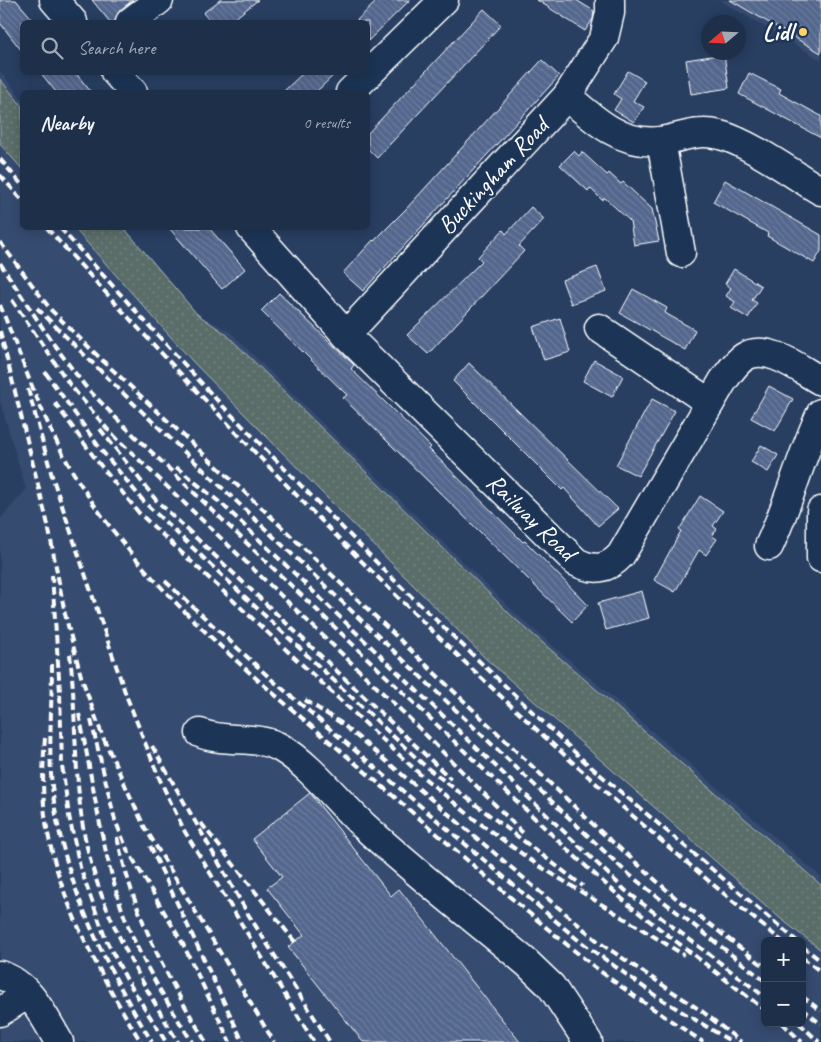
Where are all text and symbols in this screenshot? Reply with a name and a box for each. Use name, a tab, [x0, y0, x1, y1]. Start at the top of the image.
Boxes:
north arrow	[701, 15, 746, 60]
place label: Lidl	[763, 16, 798, 48]
search box	[20, 20, 370, 75]
marker: Lidl	[797, 26, 809, 38]
icon: search	[38, 34, 66, 62]
text: Search here	[78, 36, 155, 60]
street label: Buckingham Road	[431, 108, 558, 241]
text: Nearby	[40, 110, 93, 136]
text: 0 results	[303, 113, 350, 133]
street label: Railway Road	[479, 466, 586, 571]
map controls	[761, 937, 806, 1027]
button: +	[761, 937, 806, 982]
button: −	[761, 982, 806, 1027]

